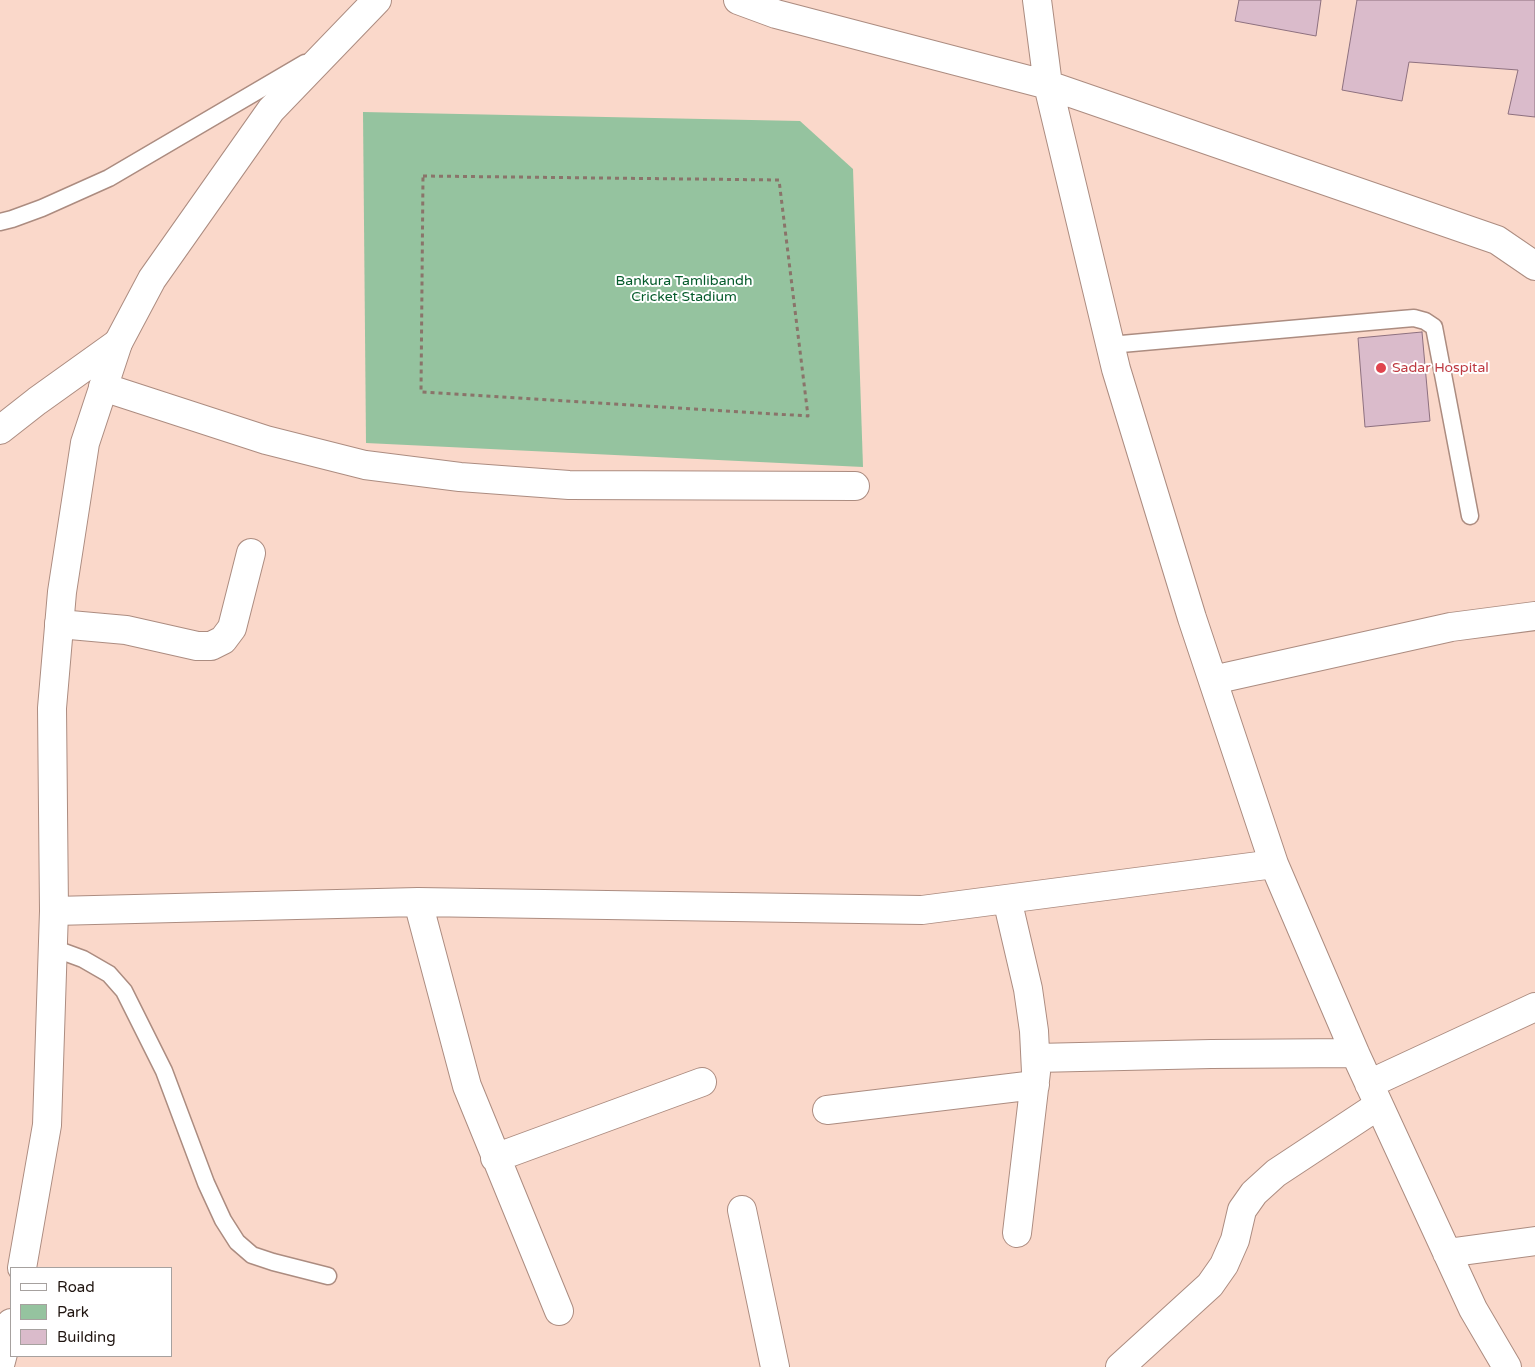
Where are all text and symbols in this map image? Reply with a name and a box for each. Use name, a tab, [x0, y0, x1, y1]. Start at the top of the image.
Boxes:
park label: Bankura Tamlibandh Cricket Stadium	[616, 273, 752, 306]
place label: Sadar Hospital	[1392, 360, 1489, 376]
marker: Sadar Hospital	[1374, 361, 1388, 375]
legend	[10, 1267, 172, 1357]
text: Road	[57, 1278, 95, 1296]
text: Park	[57, 1303, 89, 1321]
text: Building	[57, 1328, 116, 1346]

